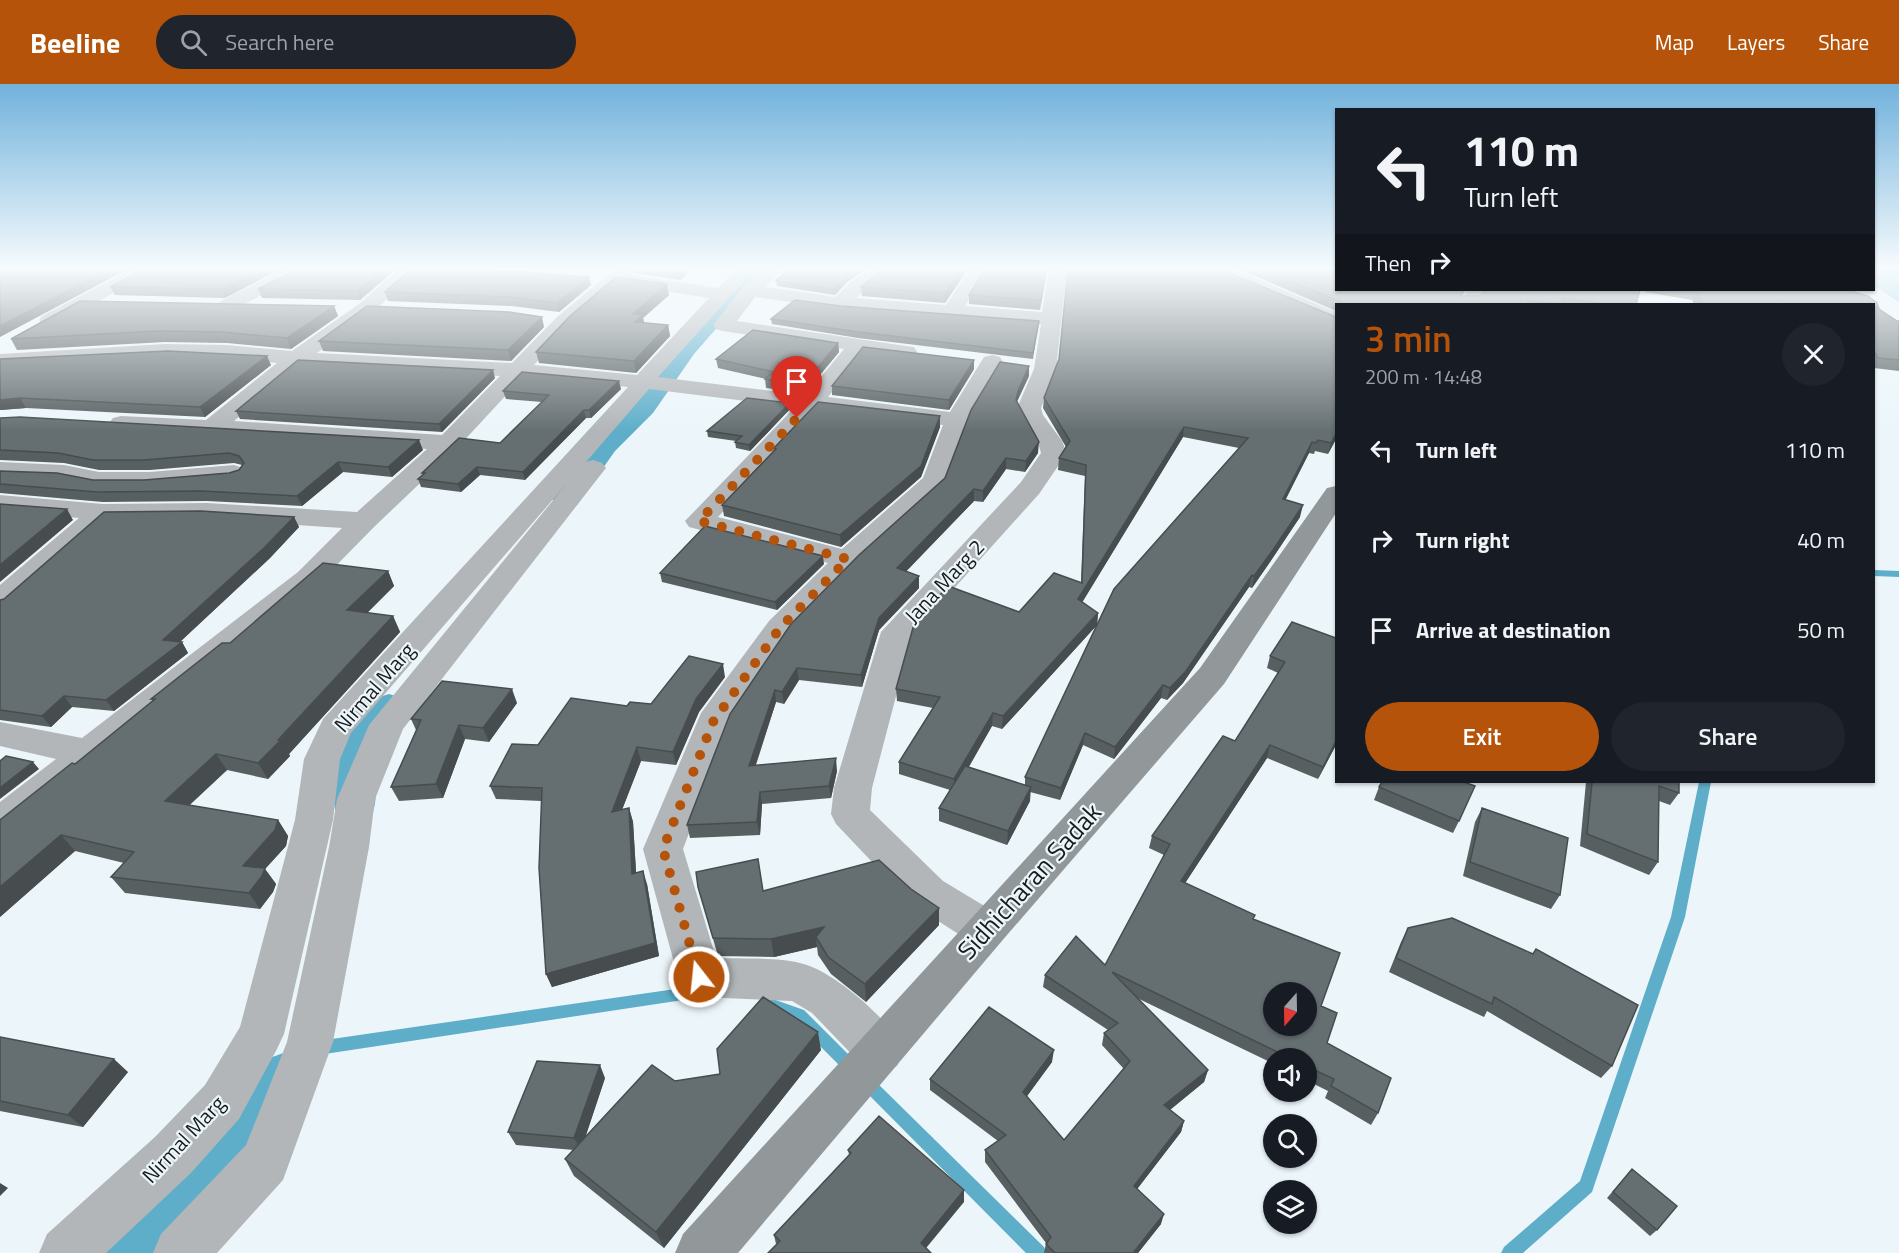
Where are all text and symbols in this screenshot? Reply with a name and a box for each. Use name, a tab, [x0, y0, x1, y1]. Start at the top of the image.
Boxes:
search box	[156, 15, 576, 69]
text: Beeline	[30, 21, 120, 64]
text: Search here	[225, 25, 334, 59]
icon: search	[177, 26, 210, 59]
text: Map	[1655, 26, 1694, 58]
text: Layers	[1727, 26, 1785, 58]
text: Share	[1818, 26, 1869, 58]
text: 110 m	[1464, 118, 1579, 182]
icon: left	[1365, 132, 1443, 210]
text: Turn left	[1464, 176, 1558, 217]
text: Then	[1365, 246, 1411, 280]
icon: right	[1423, 246, 1456, 279]
text: 3 min	[1365, 311, 1452, 366]
button: close	[1782, 323, 1845, 386]
pin	[771, 356, 822, 418]
text: 200 m · 14:48	[1365, 361, 1482, 392]
icon: arrive	[780, 365, 813, 398]
text: Turn left	[1416, 433, 1497, 467]
text: 110 m	[1785, 433, 1845, 467]
icon: left	[1365, 434, 1398, 467]
text: Turn right	[1416, 523, 1510, 557]
text: 40 m	[1797, 523, 1845, 557]
icon: right	[1365, 524, 1398, 557]
street label: Jana Marg 2	[896, 532, 992, 630]
text: Arrive at destination	[1416, 613, 1611, 647]
text: 50 m	[1797, 613, 1845, 647]
icon: arrive	[1365, 614, 1398, 647]
street label: Nirmal Marg	[326, 635, 422, 739]
button: Exit	[1365, 702, 1599, 771]
button: Share	[1611, 702, 1845, 771]
street label: Sidhicharan Sadak	[948, 794, 1110, 968]
position arrow	[667, 945, 731, 1009]
north arrow	[1263, 982, 1317, 1036]
map controls	[1263, 982, 1317, 1234]
button: sound	[1263, 1048, 1317, 1102]
street label: Nirmal Marg	[134, 1088, 232, 1190]
button: search	[1263, 1114, 1317, 1168]
button: layers	[1263, 1180, 1317, 1234]

